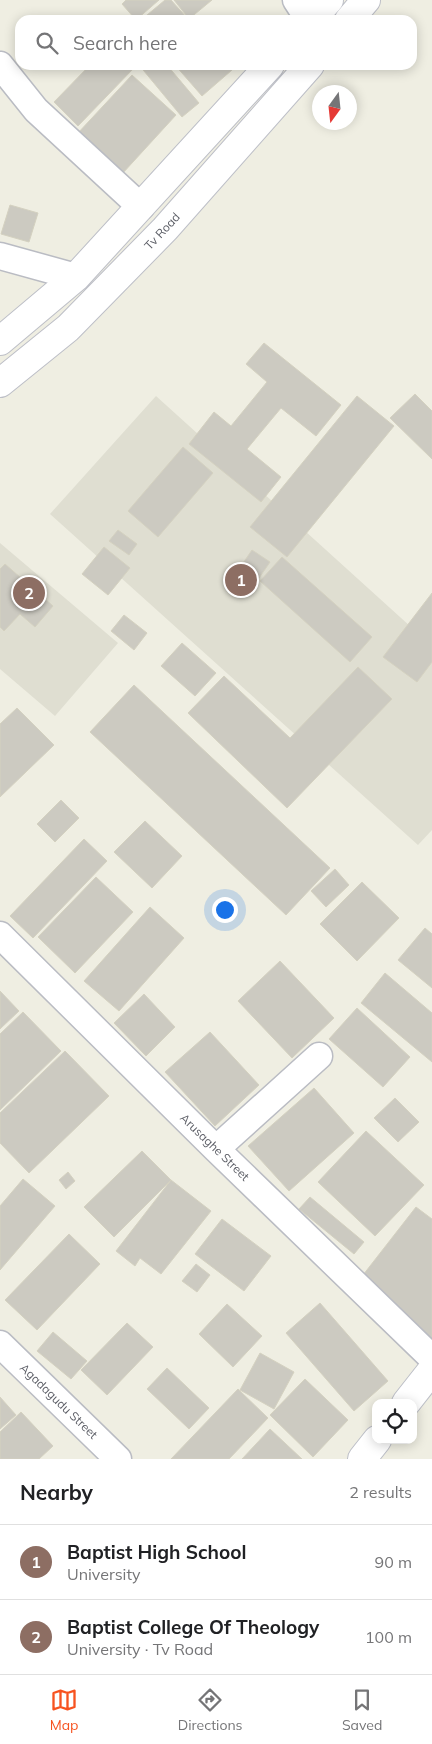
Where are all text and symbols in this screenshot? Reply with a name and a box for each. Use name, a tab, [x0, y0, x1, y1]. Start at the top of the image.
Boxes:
search box	[15, 15, 417, 70]
icon: search	[33, 29, 61, 57]
text: Search here	[73, 31, 177, 55]
north arrow	[312, 85, 357, 130]
street label: Tv Road	[141, 209, 183, 253]
pin: 1	[225, 561, 257, 599]
pin: 2	[13, 574, 45, 612]
your location	[212, 897, 238, 923]
street label: Arusaghe Street	[177, 1110, 253, 1184]
street label: Agadagudu Street	[17, 1360, 101, 1442]
map controls	[372, 1399, 417, 1444]
button: locate	[372, 1399, 417, 1444]
text: Nearby	[20, 1479, 93, 1505]
text: 2 results	[349, 1482, 412, 1502]
text: Baptist High School	[67, 1540, 246, 1564]
text: 1	[31, 1552, 41, 1572]
text: 90 m	[375, 1552, 412, 1572]
text: University	[67, 1564, 141, 1584]
text: Baptist College Of Theology	[67, 1615, 319, 1639]
text: 2	[31, 1627, 41, 1647]
text: 100 m	[365, 1627, 412, 1647]
text: University · Tv Road	[67, 1639, 213, 1659]
tab: Map	[50, 1686, 78, 1734]
tab: Directions	[178, 1686, 243, 1734]
tab: Saved	[342, 1686, 382, 1734]

